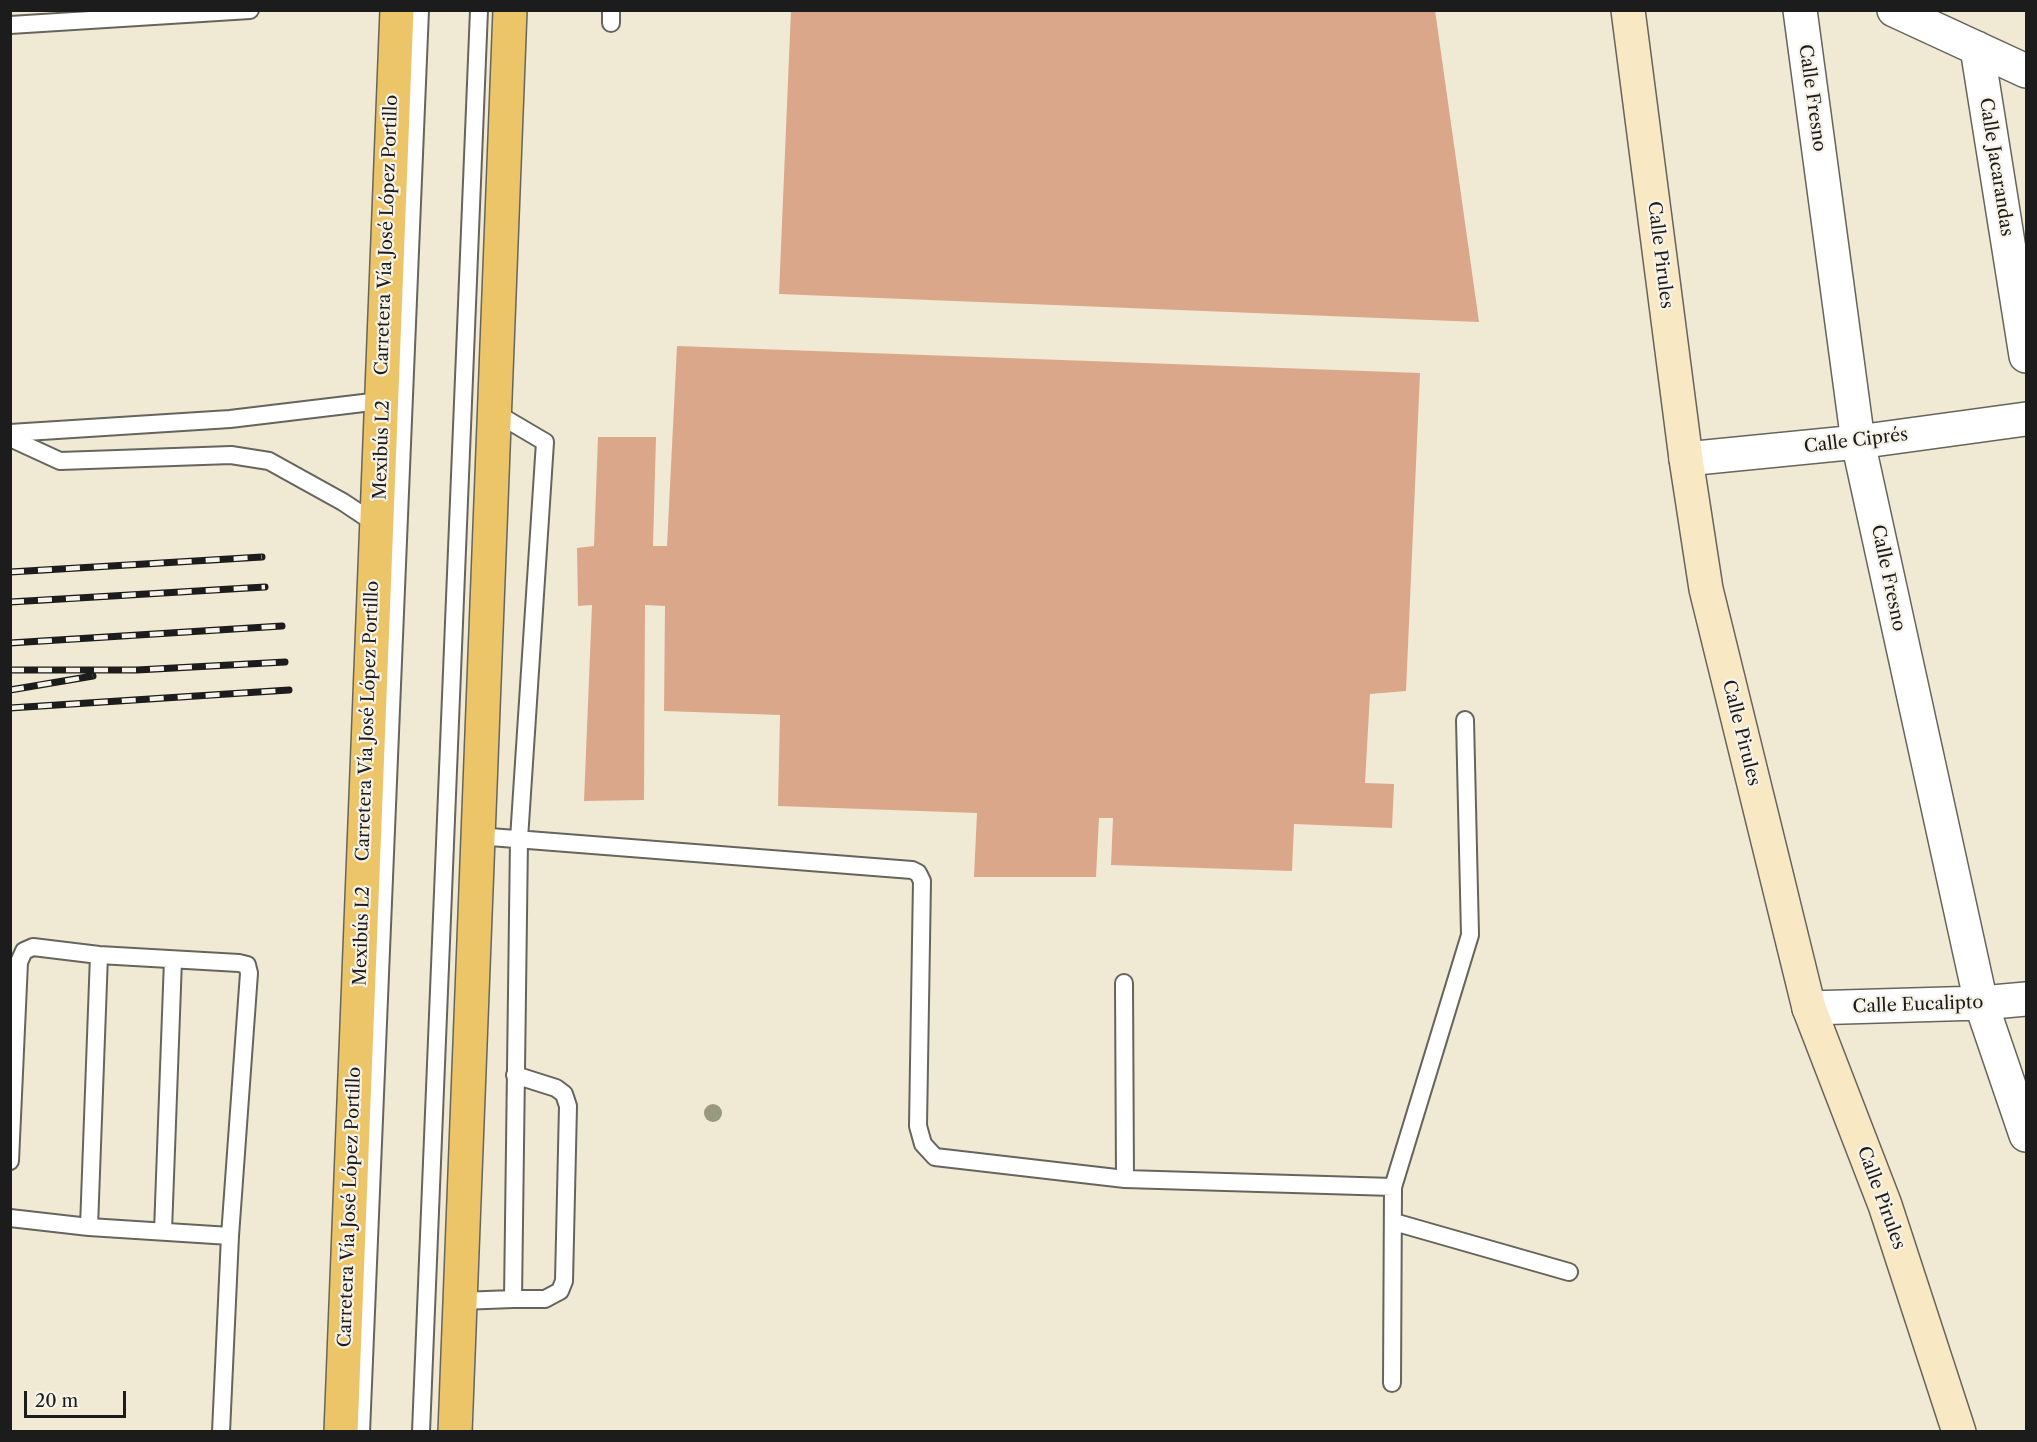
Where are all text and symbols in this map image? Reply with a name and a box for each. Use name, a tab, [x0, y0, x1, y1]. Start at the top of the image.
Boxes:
street label: Calle Fresno	[1794, 43, 1830, 153]
street label: Carretera Vía José López Portillo	[371, 94, 403, 376]
street label: Calle Jacarandas	[1974, 96, 2018, 238]
street label: Calle Pirules	[1643, 200, 1677, 310]
street label: Mexibús L2	[369, 400, 395, 500]
street label: Calle Ciprés	[1803, 424, 1909, 458]
street label: Calle Fresno	[1866, 523, 1910, 633]
street label: Carretera Vía José López Portillo	[352, 580, 384, 862]
street label: Calle Pirules	[1717, 678, 1765, 788]
street label: Mexibús L2	[349, 886, 375, 986]
street label: Calle Eucalipto	[1852, 992, 1984, 1018]
street label: Carretera Vía José López Portillo	[334, 1066, 366, 1348]
street label: Calle Pirules	[1852, 1143, 1910, 1253]
scale bar	[27, 1379, 129, 1417]
text: 20 m	[35, 1390, 78, 1412]

